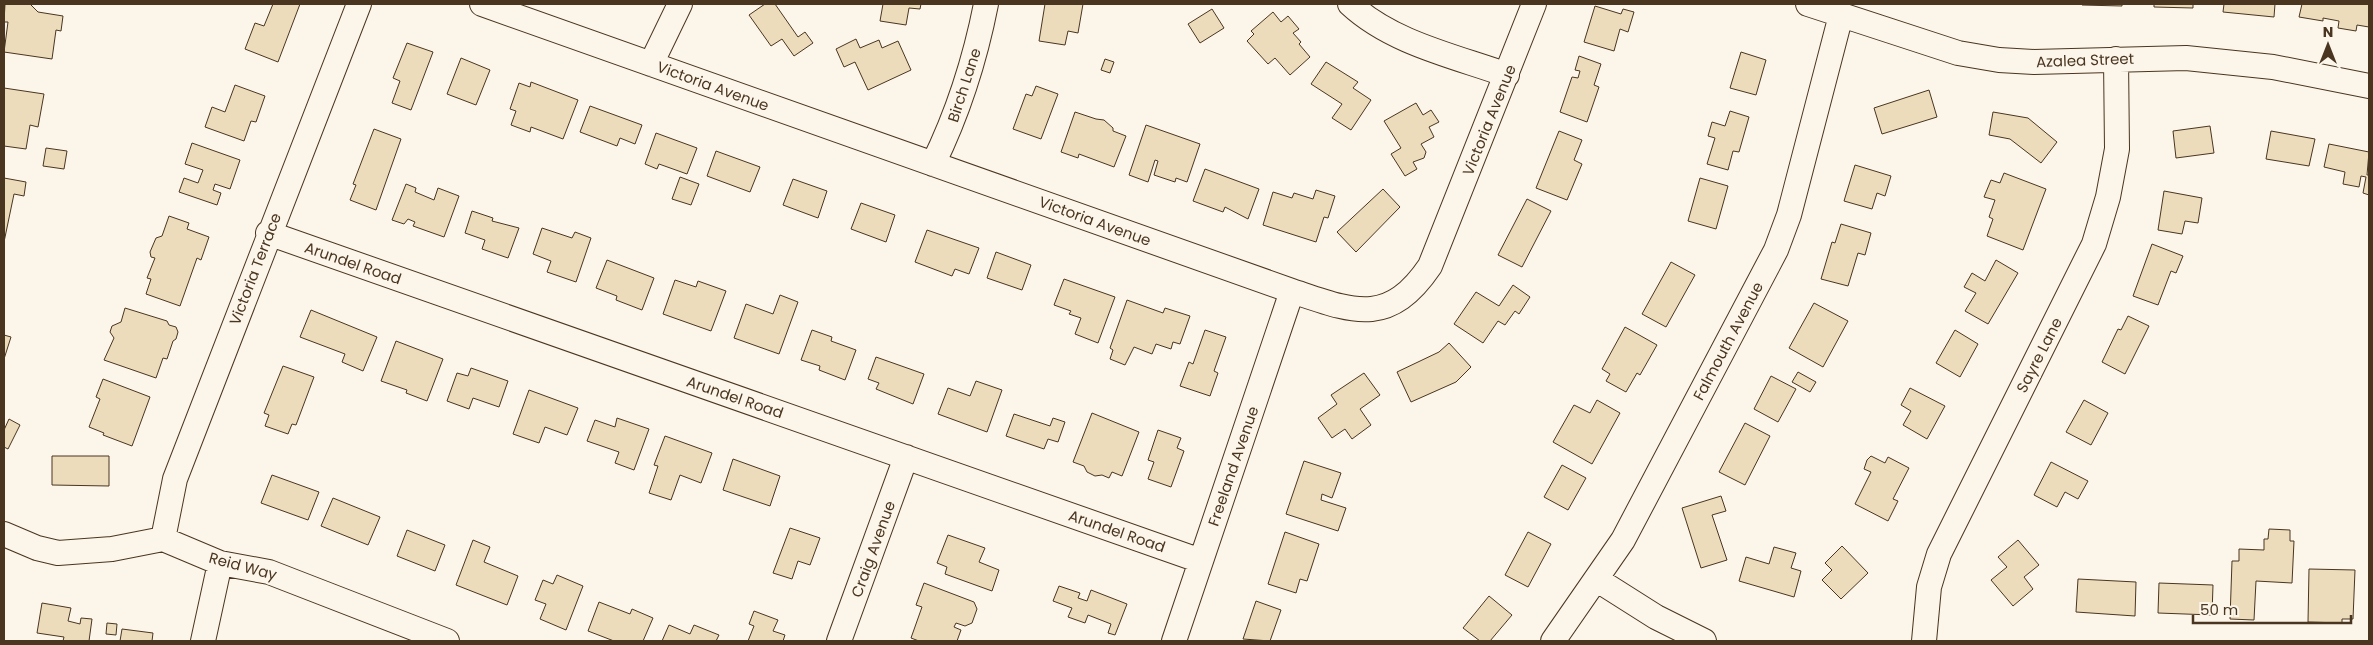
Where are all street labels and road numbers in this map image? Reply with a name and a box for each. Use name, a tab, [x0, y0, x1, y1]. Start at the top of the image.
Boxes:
street label: Birch Lane	[942, 45, 986, 125]
street label: Azalea Street	[2036, 48, 2134, 72]
street label: Victoria Avenue	[654, 56, 772, 116]
street label: Victoria Avenue	[1457, 61, 1521, 179]
street label: Victoria Avenue	[1036, 191, 1154, 251]
street label: Victoria Terrace	[224, 210, 286, 328]
street label: Arundel Road	[302, 237, 404, 289]
street label: Falmouth Avenue	[1688, 278, 1768, 404]
street label: Sayre Lane	[2011, 314, 2067, 396]
street label: Arundel Road	[684, 371, 786, 423]
street label: Freeland Avenue	[1203, 403, 1263, 529]
street label: Craig Avenue	[846, 498, 900, 600]
street label: Arundel Road	[1066, 505, 1168, 557]
street label: Reid Way	[207, 547, 280, 585]

